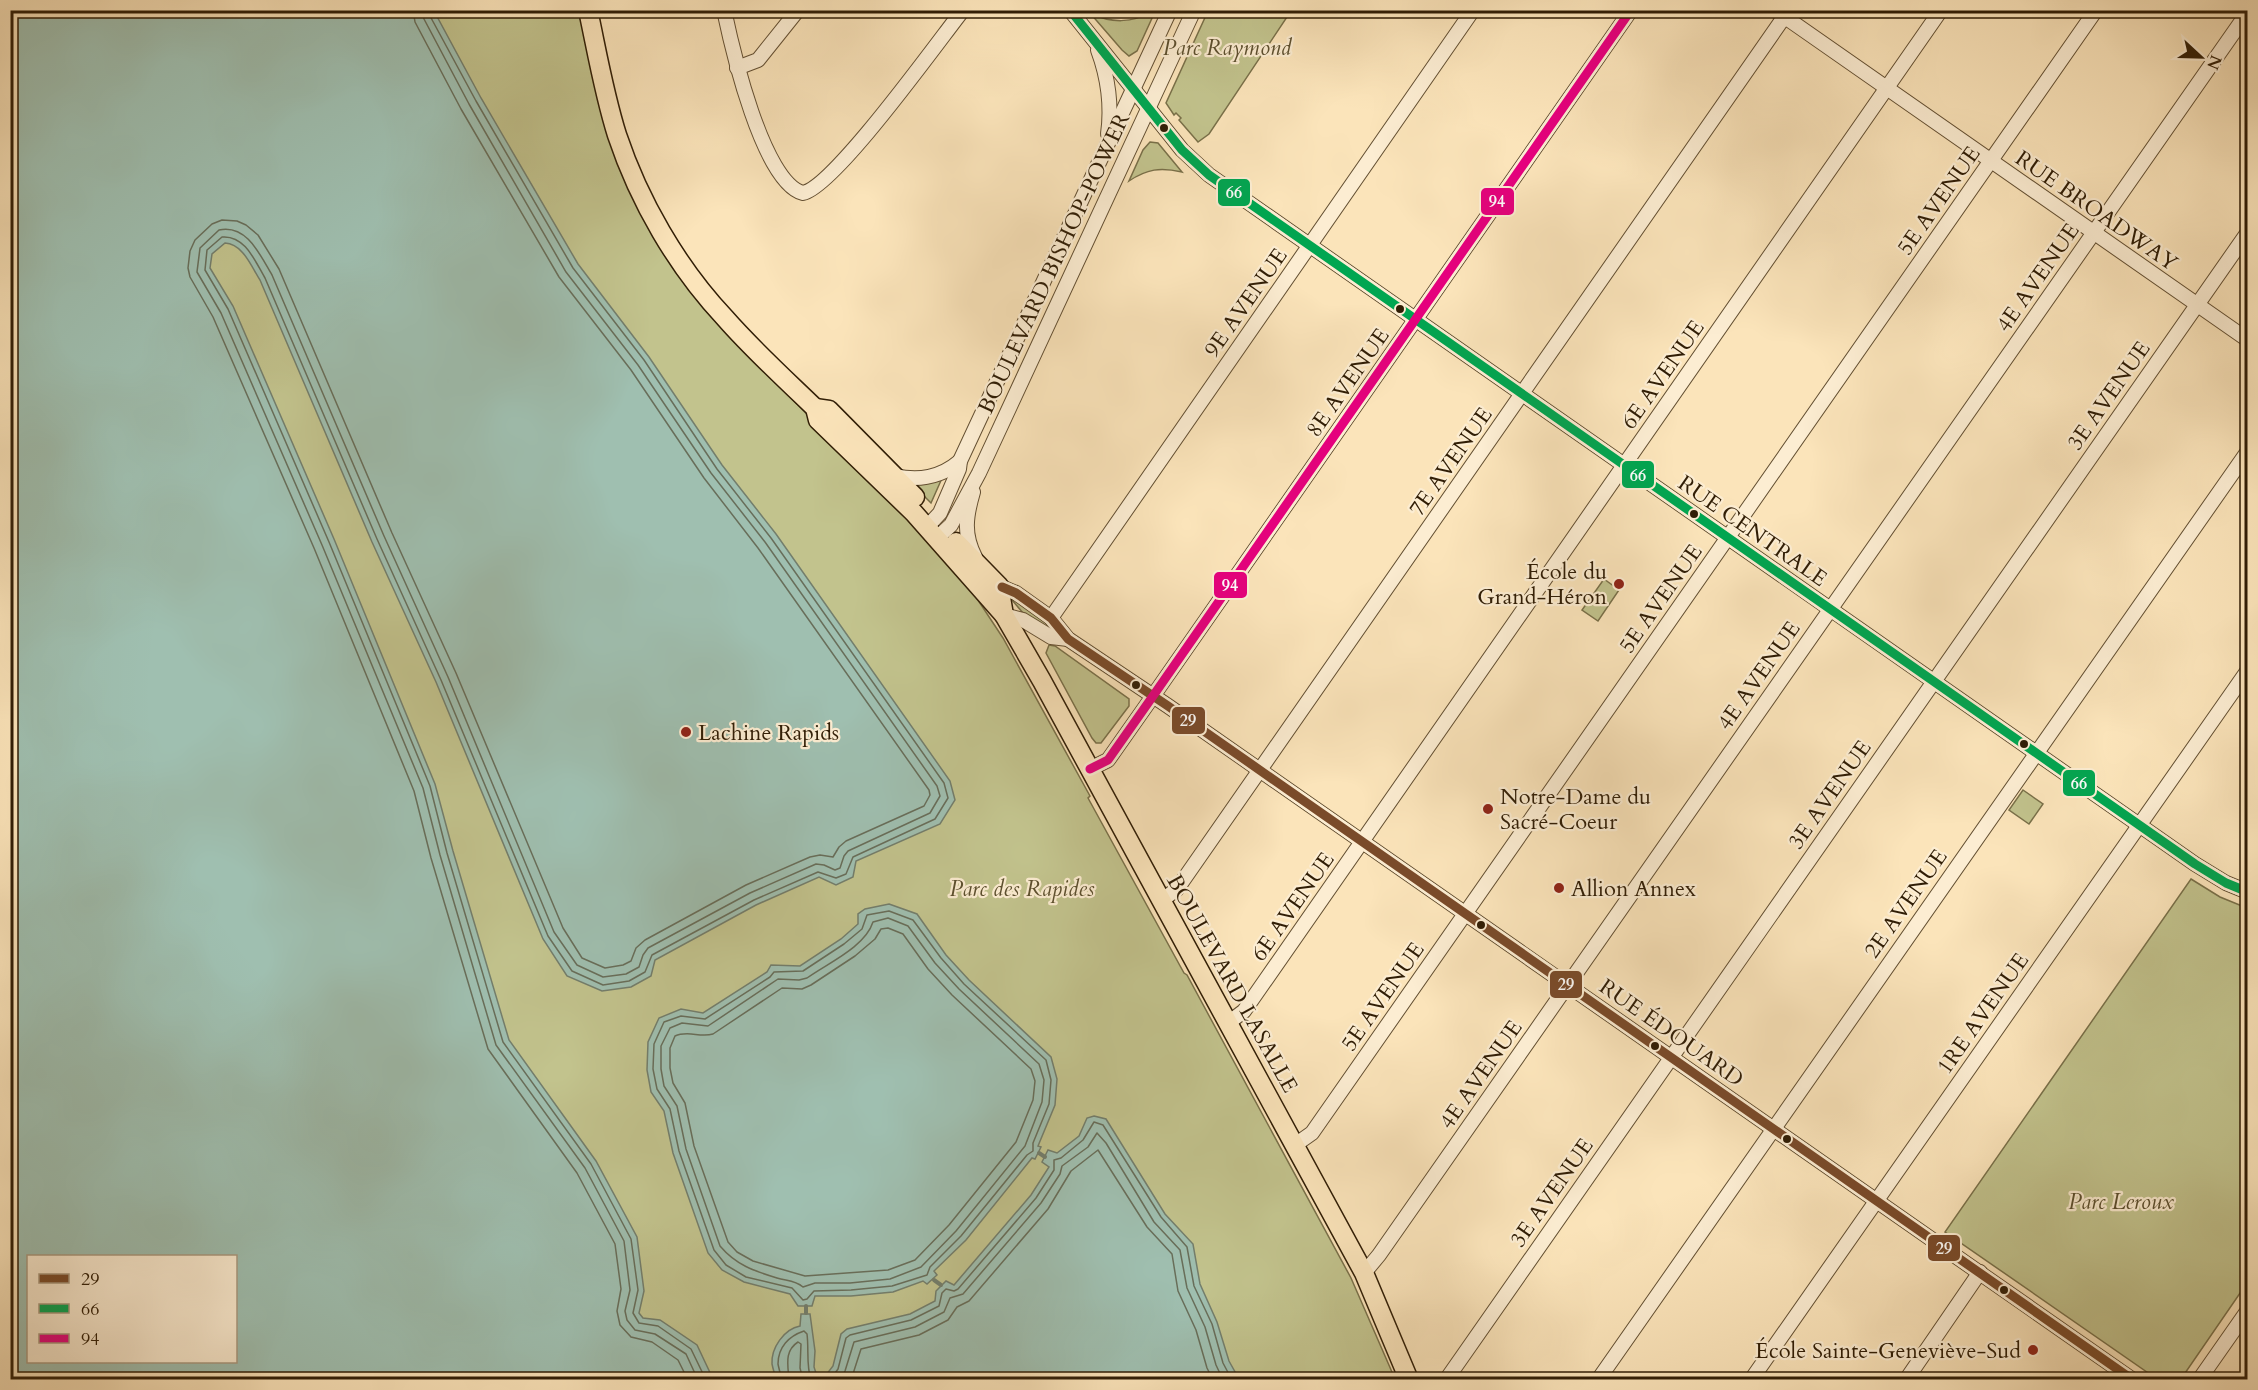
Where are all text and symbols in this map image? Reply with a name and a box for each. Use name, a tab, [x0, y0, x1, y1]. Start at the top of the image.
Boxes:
north arrow	[2171, 27, 2231, 87]
park label: Parc Raymond	[1163, 33, 1293, 63]
text: N	[2201, 52, 2227, 73]
street label: BOULEVARD BISHOP-POWER	[971, 108, 1137, 419]
unlabelled marker	[1158, 122, 1170, 134]
street label: 5E AVENUE	[1890, 140, 1987, 261]
street label: RUE BROADWAY	[2009, 144, 2184, 278]
line badge: 66	[1217, 178, 1251, 207]
text: 66	[1226, 182, 1242, 204]
line badge: 94	[1480, 187, 1515, 216]
text: 94	[1489, 191, 1505, 213]
street label: 4E AVENUE	[1989, 217, 2086, 338]
street label: 9E AVENUE	[1197, 242, 1294, 363]
unlabelled marker	[1394, 303, 1406, 315]
street label: 6E AVENUE	[1614, 314, 1711, 435]
street label: 8E AVENUE	[1299, 322, 1396, 443]
street label: 3E AVENUE	[2060, 335, 2157, 456]
street label: 7E AVENUE	[1402, 401, 1499, 522]
line badge: 66	[1621, 460, 1655, 489]
text: 66	[1630, 465, 1646, 487]
street label: RUE CENTRALE	[1672, 468, 1833, 594]
unlabelled marker	[1688, 508, 1700, 520]
street label: 5E AVENUE	[1612, 538, 1709, 659]
place label: École du Grand-Héron	[1477, 557, 1607, 612]
line badge: 94	[1213, 571, 1248, 599]
text: 94	[1222, 575, 1238, 597]
marker: École du Grand-Héron	[1612, 577, 1626, 591]
street label: 4E AVENUE	[1710, 615, 1807, 736]
unlabelled marker	[1130, 679, 1142, 691]
line badge: 29	[1171, 706, 1206, 735]
text: 29	[1180, 710, 1196, 732]
place label: Lachine Rapids	[698, 718, 839, 748]
marker: Lachine Rapids	[679, 725, 693, 739]
street label: 3E AVENUE	[1781, 734, 1878, 855]
unlabelled marker	[2018, 738, 2030, 750]
line badge: 66	[2062, 769, 2096, 797]
text: 66	[2071, 773, 2087, 795]
place label: Notre-Dame du Sacré-Coeur	[1500, 782, 1651, 837]
marker: Notre-Dame du Sacré-Coeur	[1481, 802, 1495, 816]
street label: 2E AVENUE	[1857, 843, 1954, 964]
street label: 6E AVENUE	[1244, 846, 1341, 967]
street label: BOULEVARD LASALLE	[1159, 869, 1305, 1098]
park label: Parc des Rapides	[949, 874, 1095, 904]
place label: Allion Annex	[1571, 874, 1696, 904]
marker: Allion Annex	[1552, 881, 1566, 895]
unlabelled marker	[1475, 919, 1487, 931]
street label: 5E AVENUE	[1334, 936, 1431, 1057]
street label: 1RE AVENUE	[1930, 947, 2036, 1080]
line badge: 29	[1549, 970, 1583, 999]
street label: RUE ÉDOUARD	[1593, 972, 1750, 1094]
text: 29	[1558, 974, 1574, 996]
street label: 4E AVENUE	[1432, 1014, 1529, 1135]
unlabelled marker	[1649, 1040, 1661, 1052]
street label: 3E AVENUE	[1503, 1132, 1600, 1253]
unlabelled marker	[1781, 1133, 1793, 1145]
park label: Parc Leroux	[2068, 1187, 2174, 1217]
line badge: 29	[1927, 1234, 1961, 1262]
text: 29	[1936, 1238, 1952, 1260]
legend	[27, 1255, 237, 1363]
text: 29	[81, 1267, 99, 1292]
unlabelled marker	[1998, 1284, 2010, 1296]
text: 66	[81, 1297, 99, 1322]
text: 94	[81, 1327, 99, 1352]
place label: École Sainte-Geneviève-Sud	[1755, 1336, 2021, 1366]
marker: École Sainte-Geneviève-Sud	[2026, 1343, 2040, 1357]

